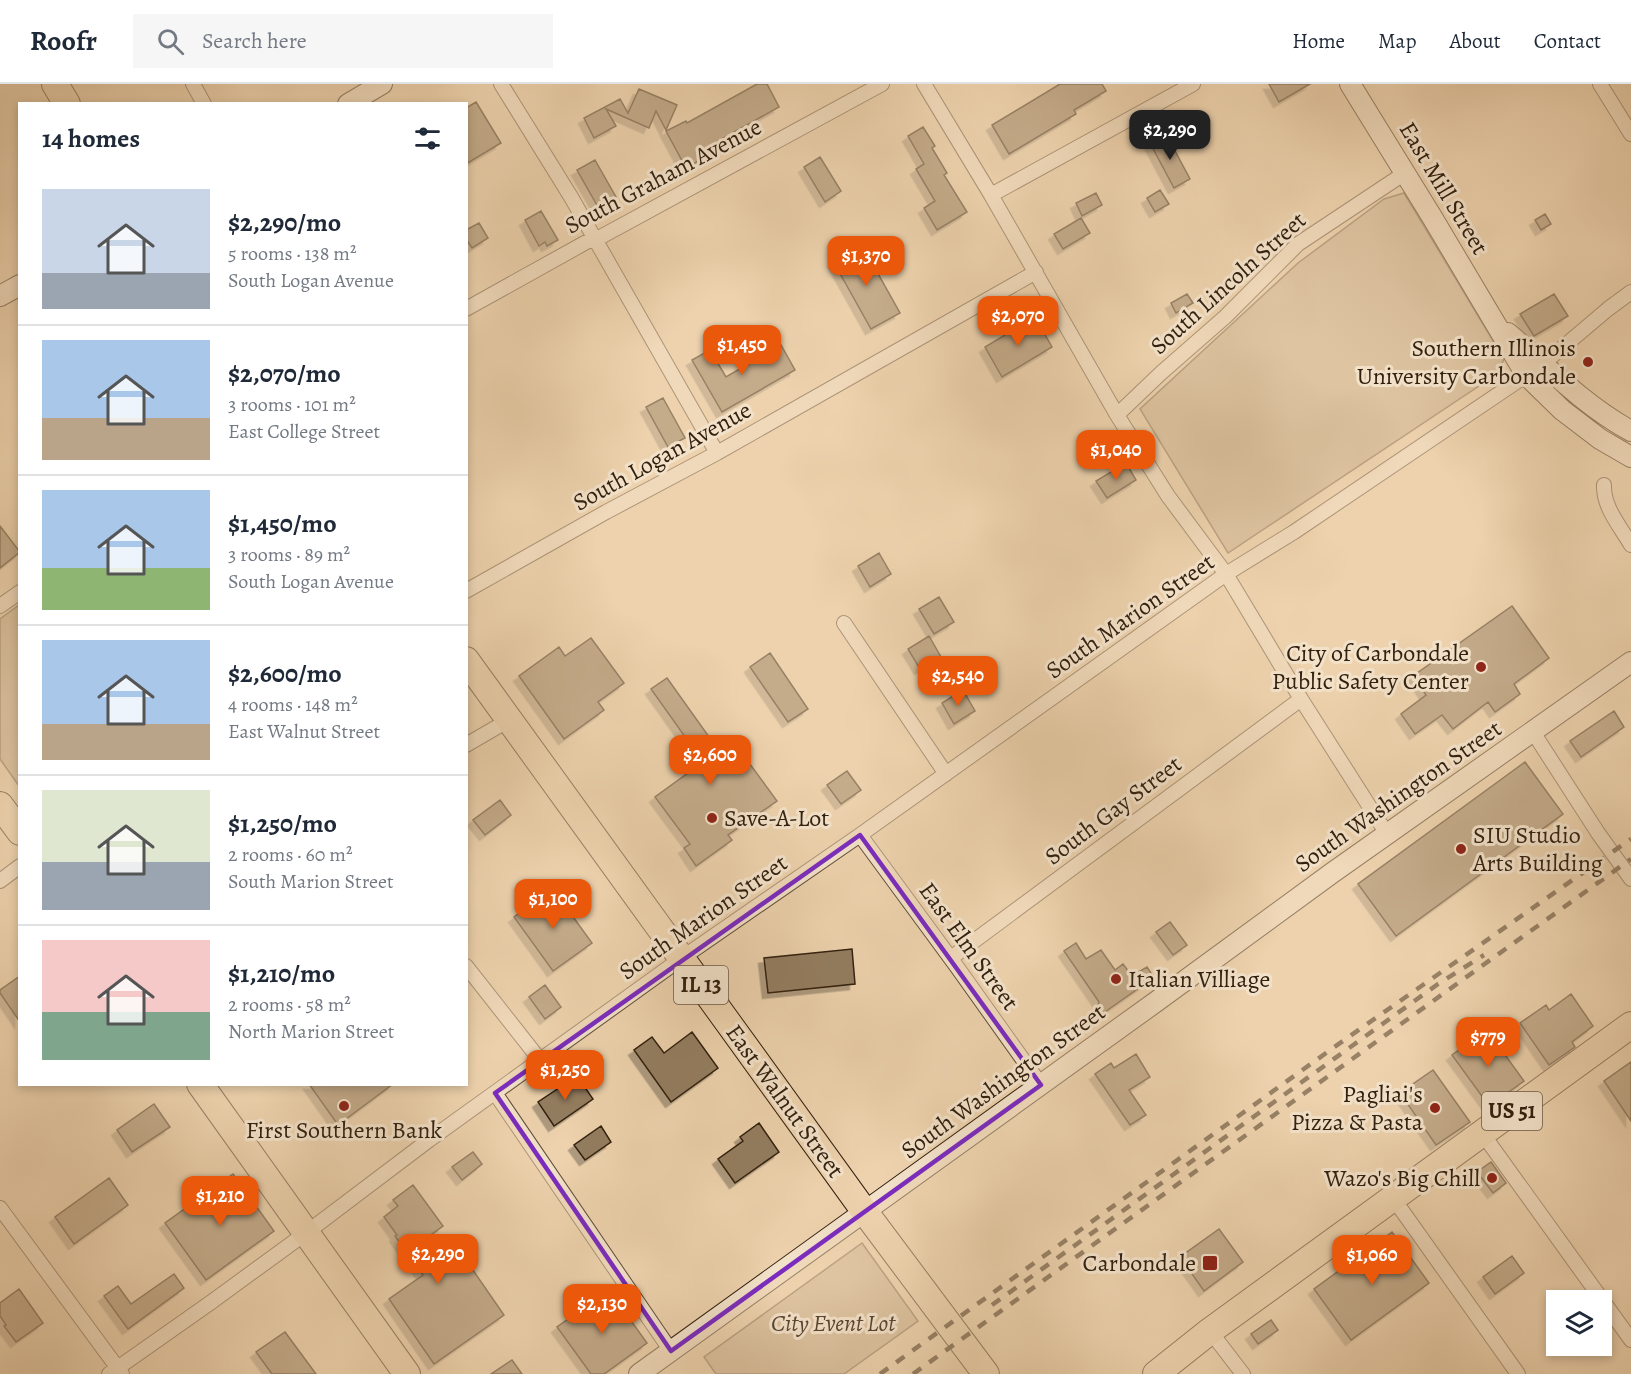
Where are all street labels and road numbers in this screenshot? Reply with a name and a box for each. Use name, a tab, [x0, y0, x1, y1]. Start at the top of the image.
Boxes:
street label: South Graham Avenue	[559, 111, 767, 241]
street label: East Mill Street	[1392, 116, 1496, 260]
street label: South Lincoln Street	[1143, 204, 1313, 362]
street label: South Logan Avenue	[567, 394, 757, 518]
street label: South Marion Street	[1039, 546, 1221, 686]
street label: South Washington Street	[1288, 712, 1508, 880]
street label: South Gay Street	[1038, 748, 1188, 872]
street label: South Marion Street	[612, 847, 794, 987]
street label: East Elm Street	[912, 876, 1026, 1017]
road number: IL 13	[674, 966, 728, 1004]
street label: South Washington Street	[894, 996, 1112, 1166]
street label: East Walnut Street	[718, 1018, 852, 1184]
road number: US 51	[1482, 1092, 1542, 1130]

